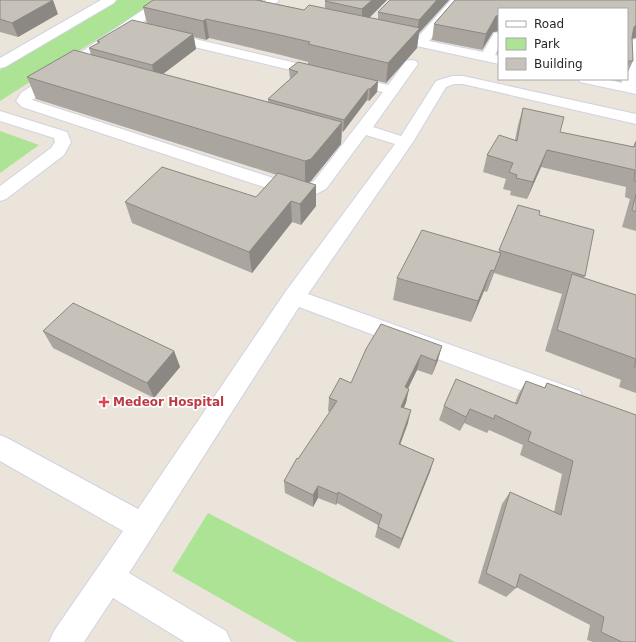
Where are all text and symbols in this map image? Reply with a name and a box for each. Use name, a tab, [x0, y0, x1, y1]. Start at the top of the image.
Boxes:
legend	[498, 8, 628, 80]
text: Road	[534, 17, 564, 31]
text: Park	[534, 37, 560, 51]
text: Building	[534, 57, 583, 71]
place label: Medeor Hospital	[113, 395, 224, 409]
marker: Medeor Hospital	[98, 396, 110, 408]

